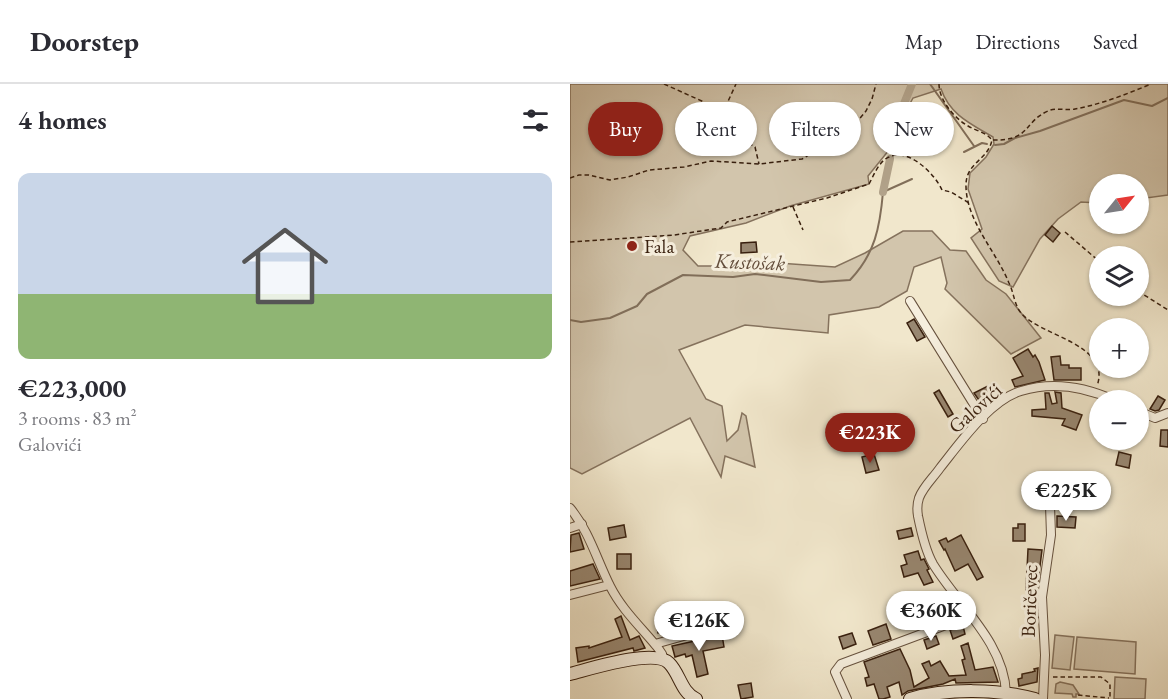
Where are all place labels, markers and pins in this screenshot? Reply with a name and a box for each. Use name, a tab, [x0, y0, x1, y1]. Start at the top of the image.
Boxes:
place label: Fala	[644, 233, 674, 259]
marker: Fala	[625, 239, 639, 253]
pin: €223K	[828, 413, 912, 464]
pin: €225K	[1024, 471, 1108, 522]
pin: €360K	[889, 591, 973, 642]
pin: €126K	[657, 601, 741, 652]

